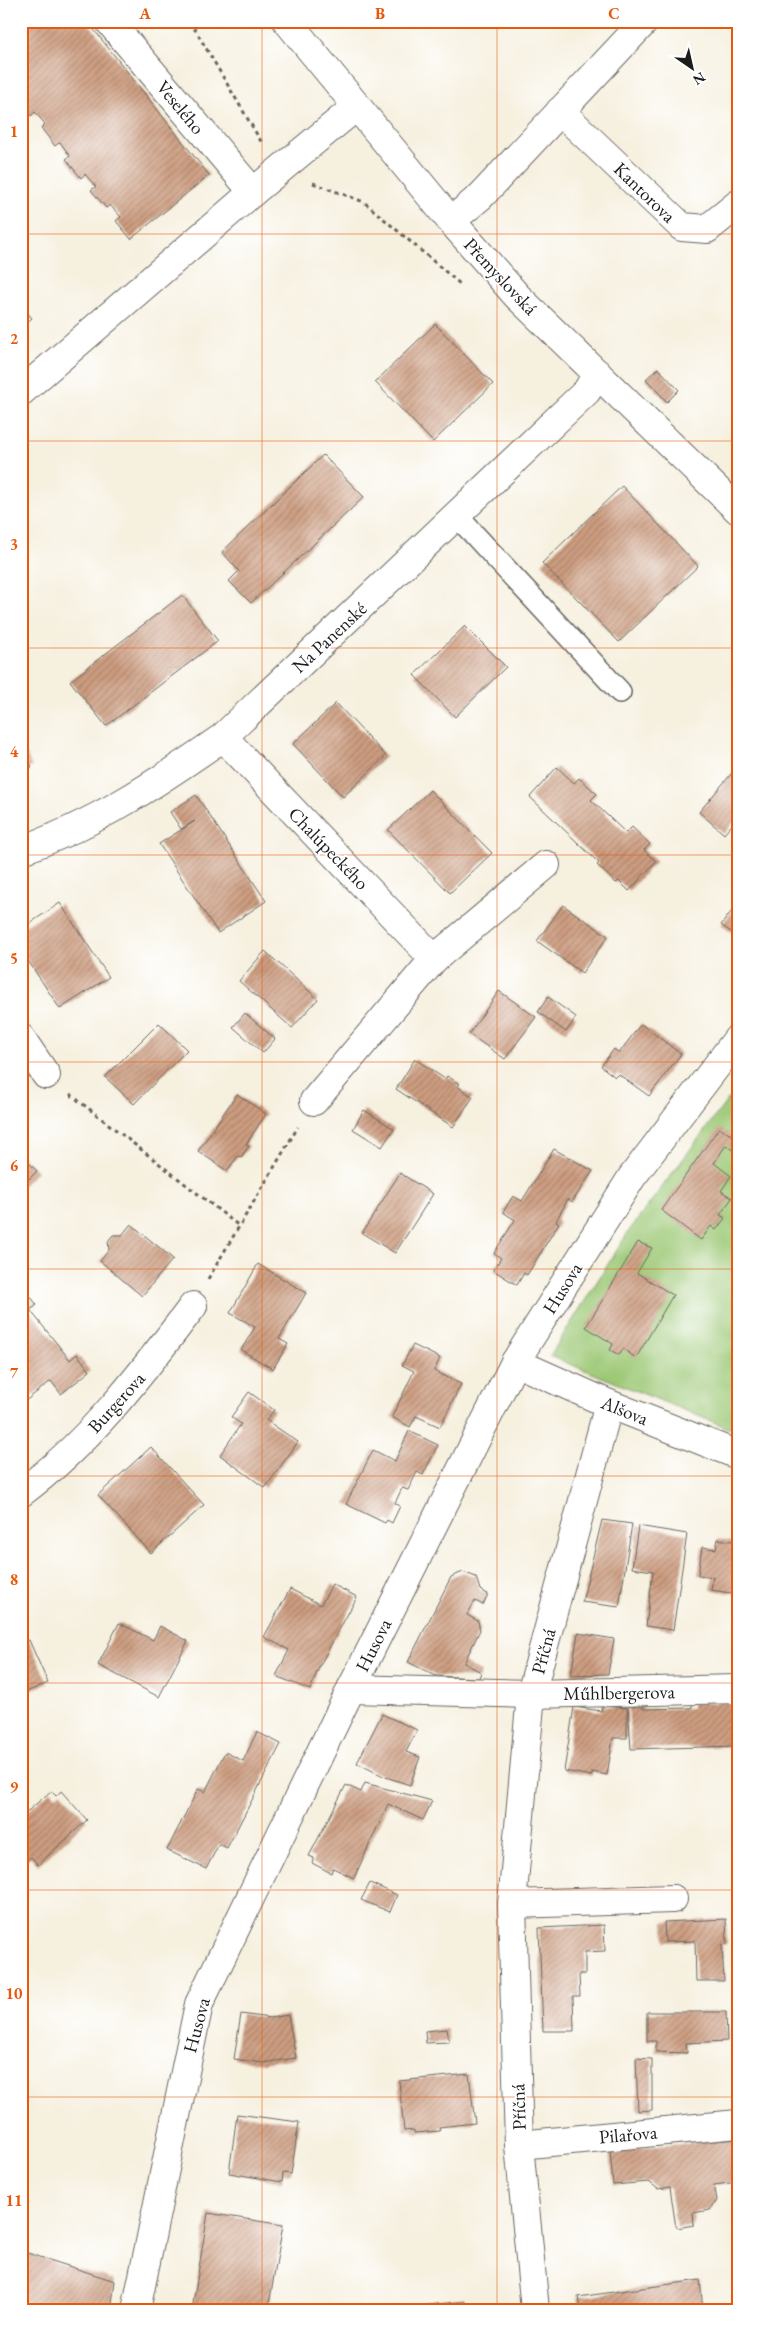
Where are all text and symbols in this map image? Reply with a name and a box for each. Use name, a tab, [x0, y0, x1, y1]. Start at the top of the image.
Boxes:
text: A	[138, 3, 151, 24]
text: B	[375, 3, 385, 24]
text: C	[608, 3, 620, 24]
north arrow	[666, 42, 716, 92]
text: N	[689, 68, 709, 90]
street label: Veselého	[151, 75, 210, 139]
text: 1	[10, 121, 18, 142]
street label: Kantorova	[608, 157, 681, 228]
street label: Přemyslovská	[458, 232, 543, 321]
text: 2	[10, 328, 19, 349]
text: 3	[10, 534, 18, 555]
street label: Na Panenské	[287, 596, 372, 678]
text: 4	[10, 741, 19, 762]
street label: Chalúpeckého	[283, 802, 374, 895]
text: 5	[10, 948, 18, 969]
text: 6	[10, 1155, 19, 1176]
street label: Husova	[537, 1257, 588, 1319]
text: 7	[10, 1362, 19, 1383]
street label: Burgerova	[82, 1366, 151, 1438]
street label: Alšova	[597, 1389, 652, 1431]
text: 8	[10, 1569, 18, 1590]
street label: Husova	[350, 1614, 398, 1676]
street label: Příčná	[525, 1625, 562, 1677]
street label: Műhlbergerova	[563, 1679, 676, 1706]
text: 9	[10, 1776, 19, 1797]
text: 10	[6, 1983, 23, 2004]
street label: Husova	[177, 1994, 216, 2056]
street label: Příčná	[505, 2083, 532, 2131]
street label: Pilařova	[598, 2119, 659, 2149]
text: 11	[6, 2190, 22, 2211]

